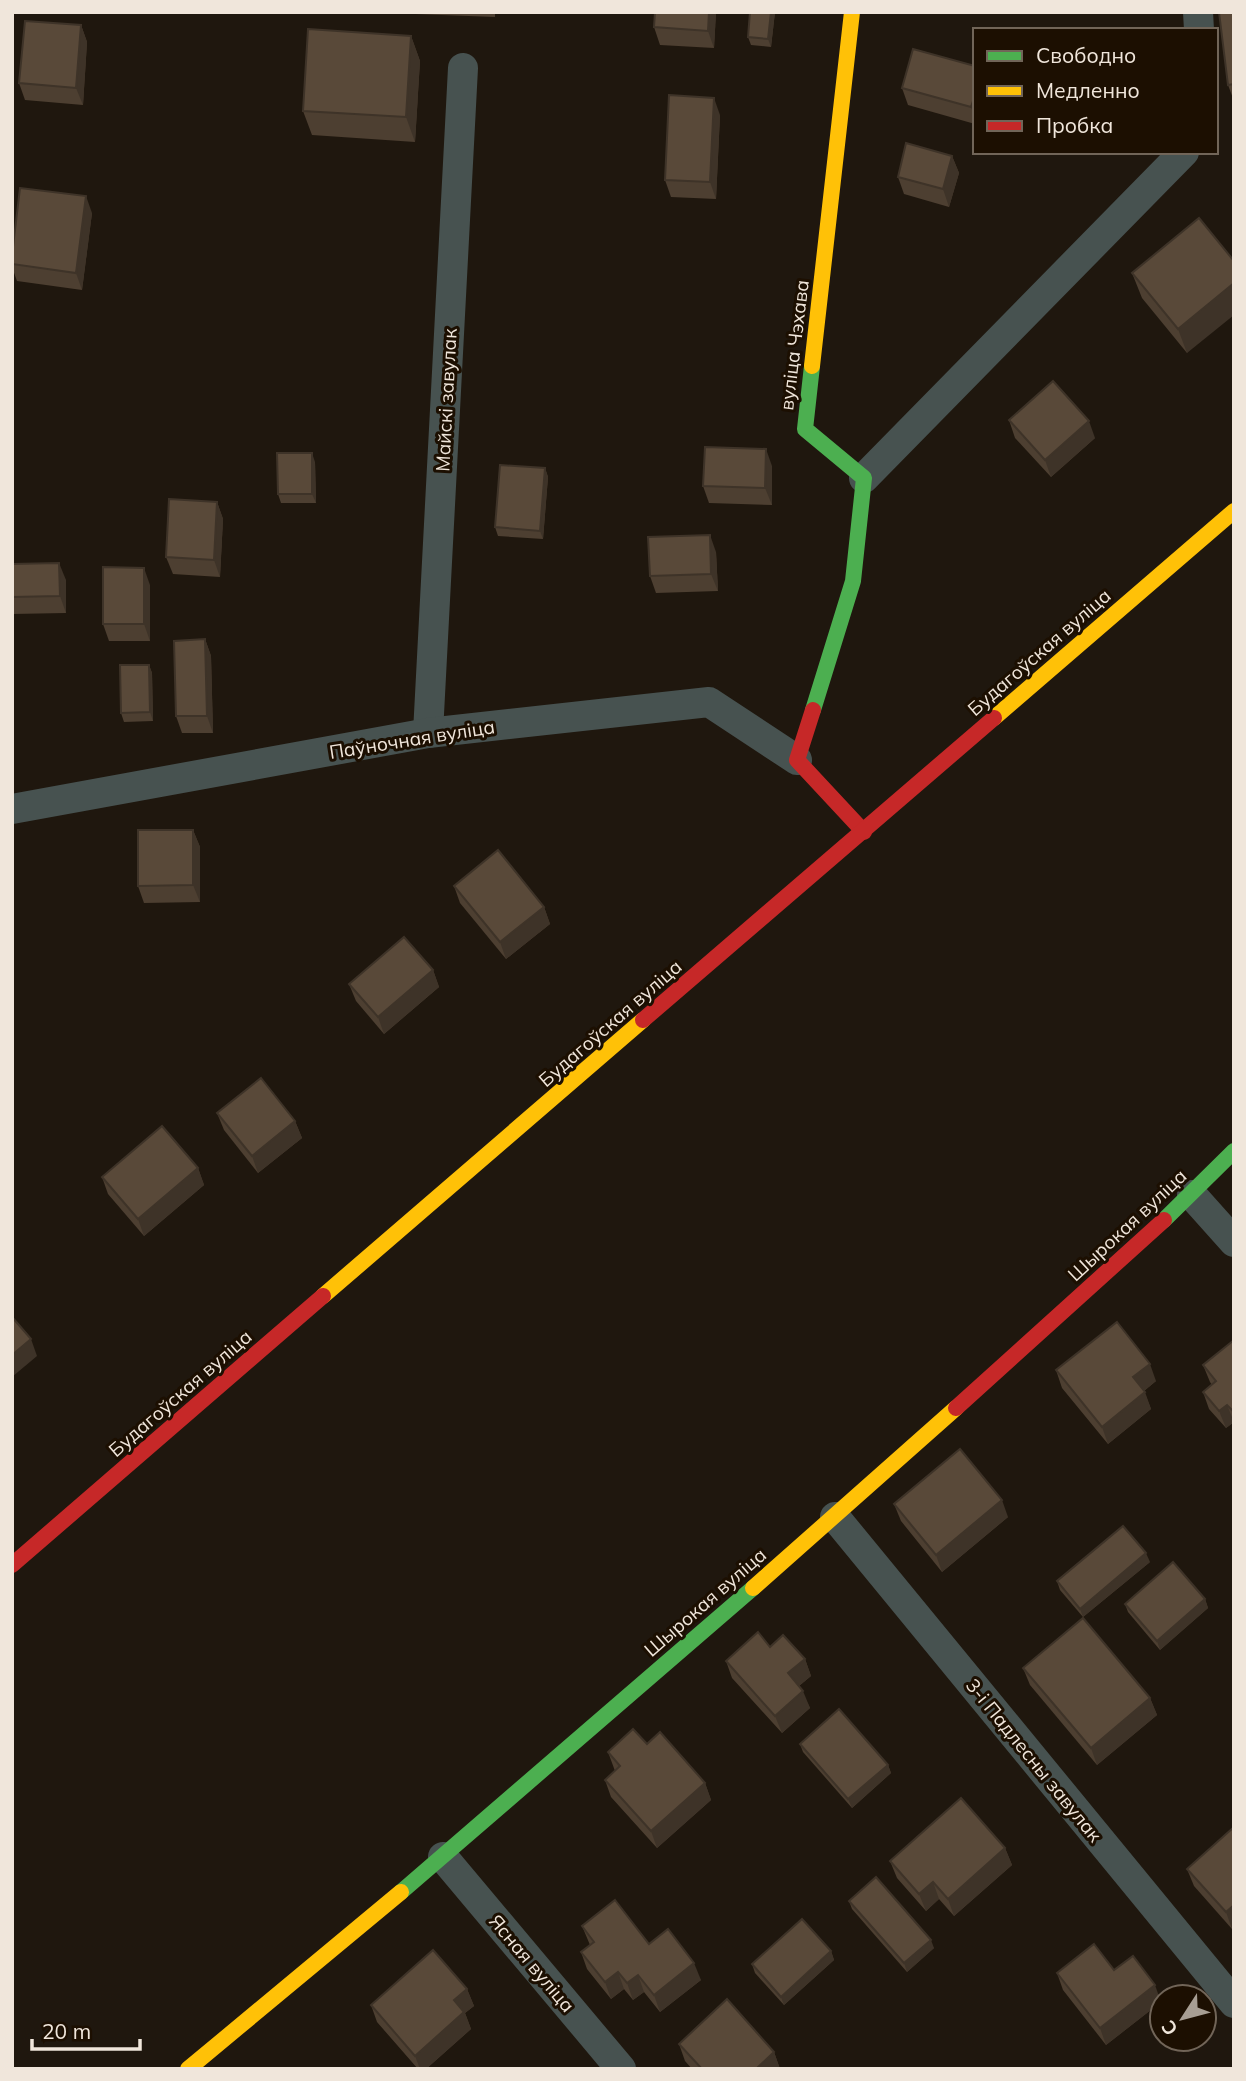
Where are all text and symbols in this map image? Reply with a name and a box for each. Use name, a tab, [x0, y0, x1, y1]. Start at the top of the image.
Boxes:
legend	[973, 28, 1218, 154]
text: Свободно	[1036, 42, 1136, 68]
text: Медленно	[1036, 77, 1140, 103]
text: Пробка	[1036, 112, 1113, 138]
street label: вуліца Чэхава	[774, 278, 814, 412]
street label: Майскі завулак	[430, 327, 462, 472]
street label: Будагоўская вуліца	[963, 583, 1115, 721]
street label: Паўночная вуліца	[328, 714, 496, 764]
street label: Будагоўская вуліца	[534, 954, 686, 1092]
street label: Шырокая вуліца	[1063, 1164, 1191, 1286]
street label: Будагоўская вуліца	[104, 1324, 256, 1462]
street label: Шырокая вуліца	[639, 1542, 771, 1662]
street label: 3-і Падлесны завулак	[961, 1674, 1108, 1847]
street label: Ясная вуліца	[484, 1909, 580, 2017]
north arrow	[1148, 1983, 1218, 2053]
scale bar	[32, 2008, 140, 2052]
text: С	[1156, 2016, 1183, 2040]
text: 20 m	[42, 2018, 91, 2044]

